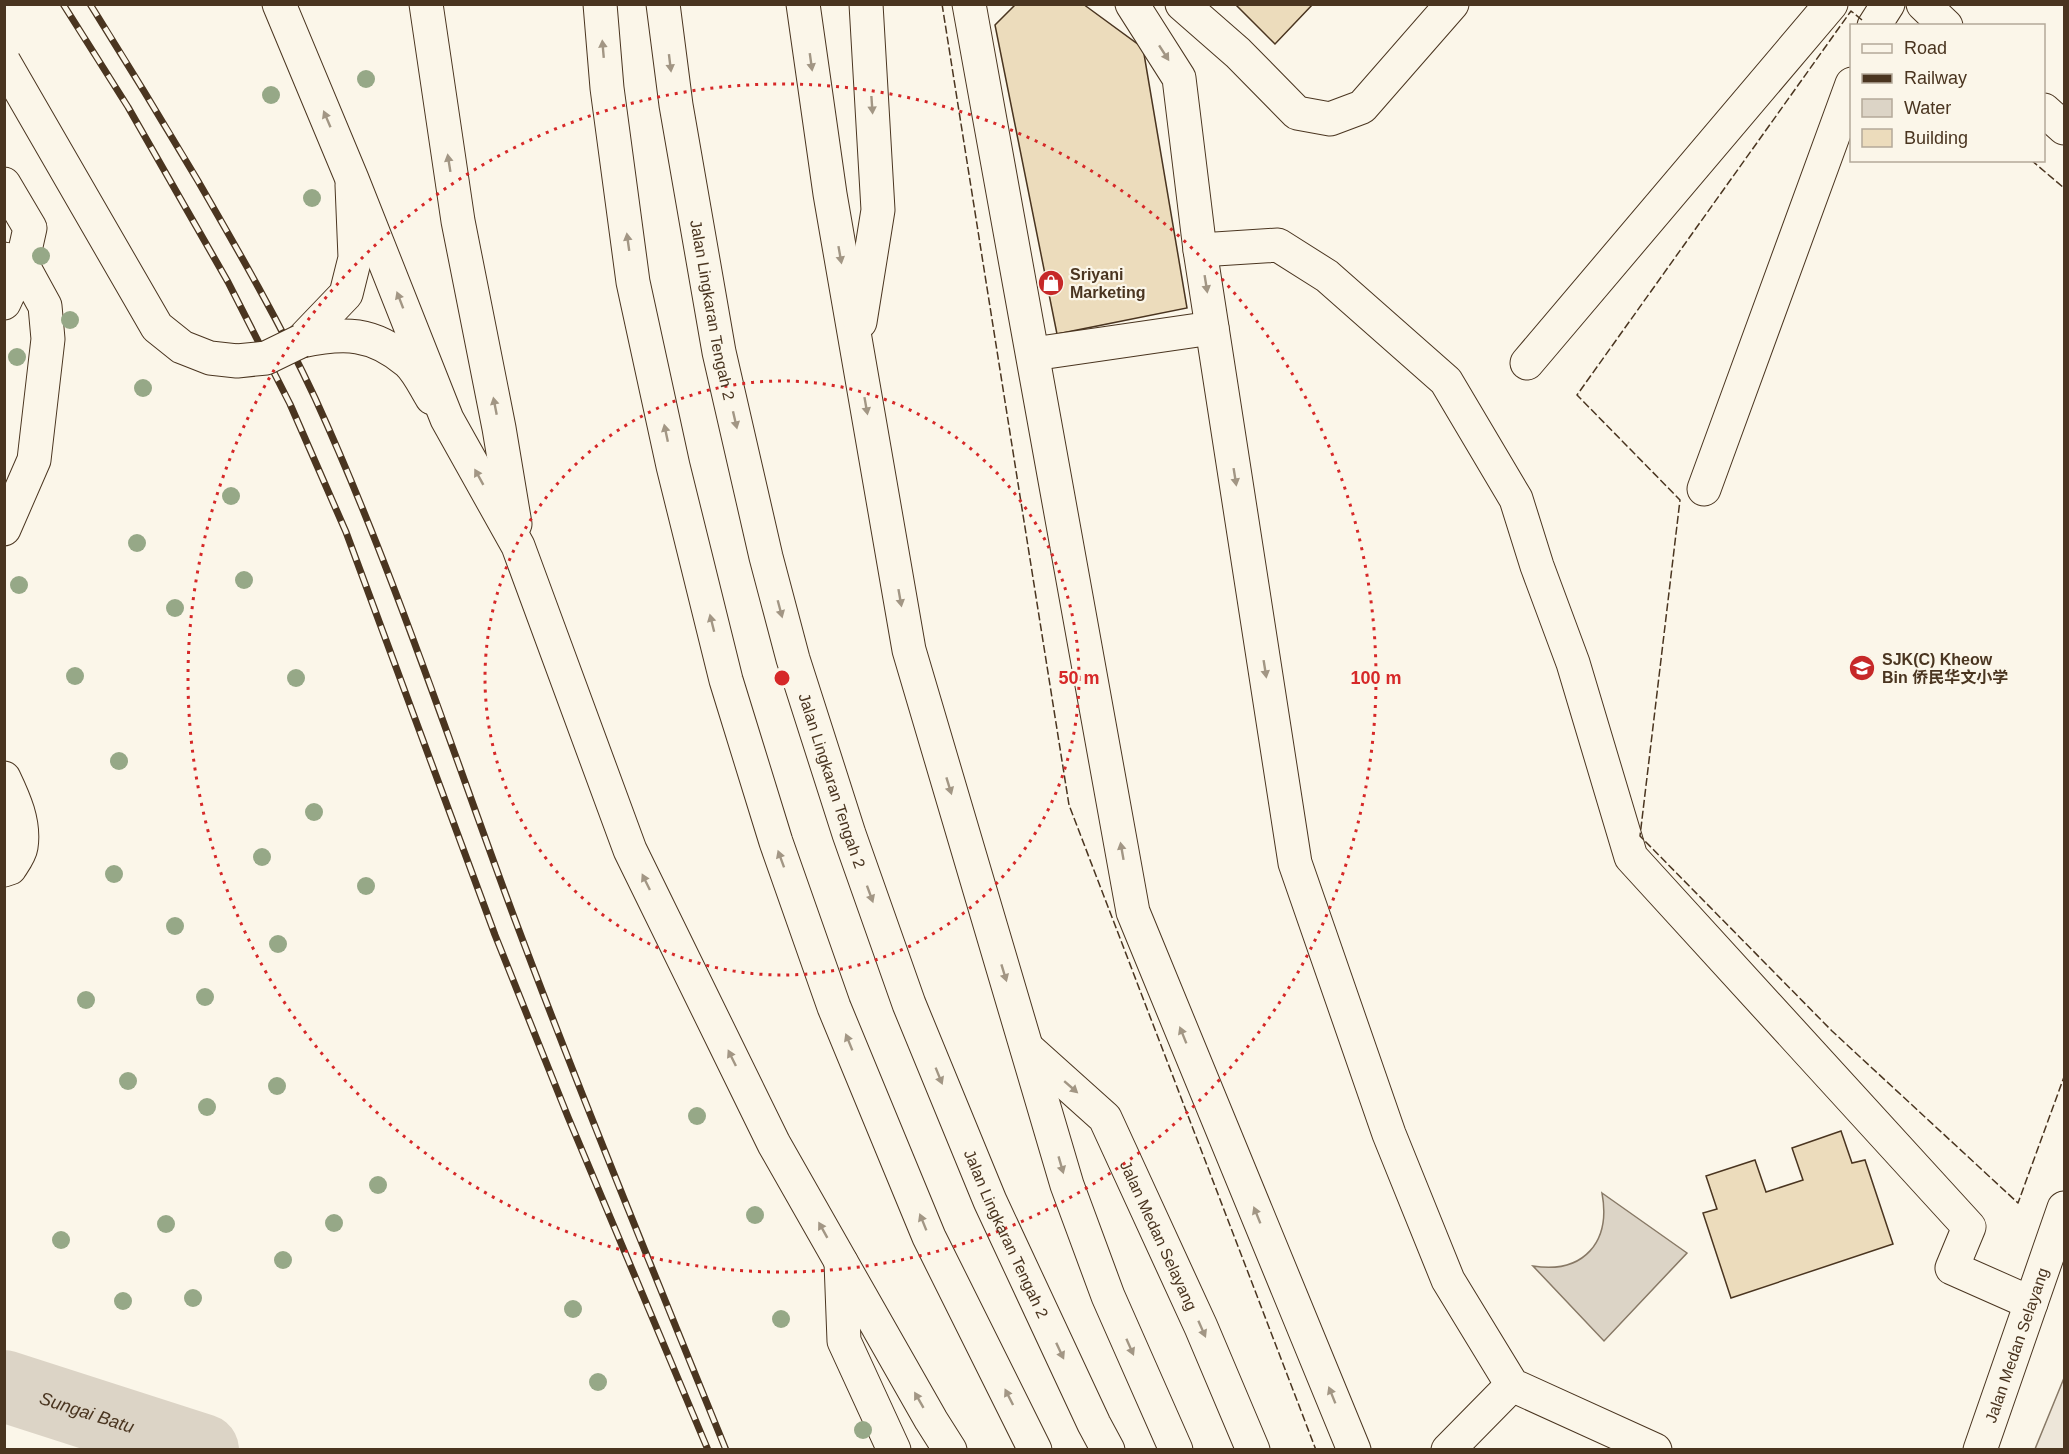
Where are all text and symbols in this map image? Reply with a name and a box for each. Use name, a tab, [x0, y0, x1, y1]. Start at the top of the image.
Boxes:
legend	[1850, 24, 2045, 162]
text: Road	[1904, 38, 1947, 58]
one-way arrow	[598, 39, 608, 58]
one-way arrow	[1158, 45, 1169, 62]
one-way arrow	[666, 53, 675, 72]
one-way arrow	[806, 53, 815, 72]
text: Railway	[1904, 68, 1967, 88]
one-way arrow	[867, 95, 876, 114]
text: Water	[1904, 98, 1951, 118]
one-way arrow	[322, 110, 331, 128]
text: Building	[1904, 128, 1968, 148]
one-way arrow	[444, 153, 453, 172]
street label: Jalan Lingkaran Tengah 2	[687, 219, 738, 402]
one-way arrow	[623, 233, 632, 252]
one-way arrow	[836, 246, 845, 265]
place label: Sriyani Marketing	[1070, 266, 1146, 301]
shop icon: Sriyani Marketing	[1036, 268, 1066, 298]
one-way arrow	[1201, 275, 1210, 294]
one-way arrow	[395, 290, 405, 308]
one-way arrow	[490, 396, 499, 415]
one-way arrow	[862, 396, 871, 415]
one-way arrow	[730, 410, 740, 429]
one-way arrow	[661, 424, 670, 443]
one-way arrow	[1231, 467, 1240, 486]
one-way arrow	[474, 469, 485, 485]
one-way arrow	[895, 588, 904, 607]
one-way arrow	[775, 600, 785, 619]
one-way arrow	[707, 614, 717, 632]
place label: SJK(C) Kheow Bin 侨民华文小学	[1882, 651, 2008, 686]
school or university icon: SJK(C) Kheow Bin 侨民华文小学	[1847, 653, 1877, 683]
one-way arrow	[1261, 660, 1270, 679]
centre of rings	[772, 668, 792, 688]
text: 50 m	[1058, 668, 1100, 688]
text: 100 m	[1350, 668, 1402, 688]
street label: Jalan Lingkaran Tengah 2	[795, 691, 868, 870]
one-way arrow	[945, 777, 954, 795]
one-way arrow	[1117, 841, 1126, 860]
one-way arrow	[776, 850, 786, 868]
one-way arrow	[642, 874, 651, 891]
one-way arrow	[866, 885, 876, 903]
one-way arrow	[1000, 964, 1010, 982]
one-way arrow	[1178, 1025, 1188, 1043]
one-way arrow	[844, 1032, 854, 1050]
one-way arrow	[727, 1049, 737, 1066]
one-way arrow	[935, 1067, 944, 1085]
one-way arrow	[1063, 1080, 1078, 1093]
street label: Jalan Lingkaran Tengah 2	[961, 1147, 1051, 1321]
one-way arrow	[1057, 1156, 1066, 1174]
street label: Jalan Medan Selayang	[1117, 1158, 1200, 1313]
one-way arrow	[1252, 1206, 1261, 1224]
one-way arrow	[918, 1213, 927, 1231]
one-way arrow	[818, 1221, 828, 1238]
street label: Jalan Medan Selayang	[1982, 1266, 2052, 1425]
one-way arrow	[1197, 1321, 1207, 1339]
one-way arrow	[1126, 1338, 1135, 1356]
one-way arrow	[1056, 1342, 1065, 1359]
one-way arrow	[1327, 1386, 1337, 1404]
water label: Sungai Batu	[37, 1388, 137, 1437]
one-way arrow	[1004, 1389, 1013, 1406]
one-way arrow	[914, 1391, 924, 1408]

